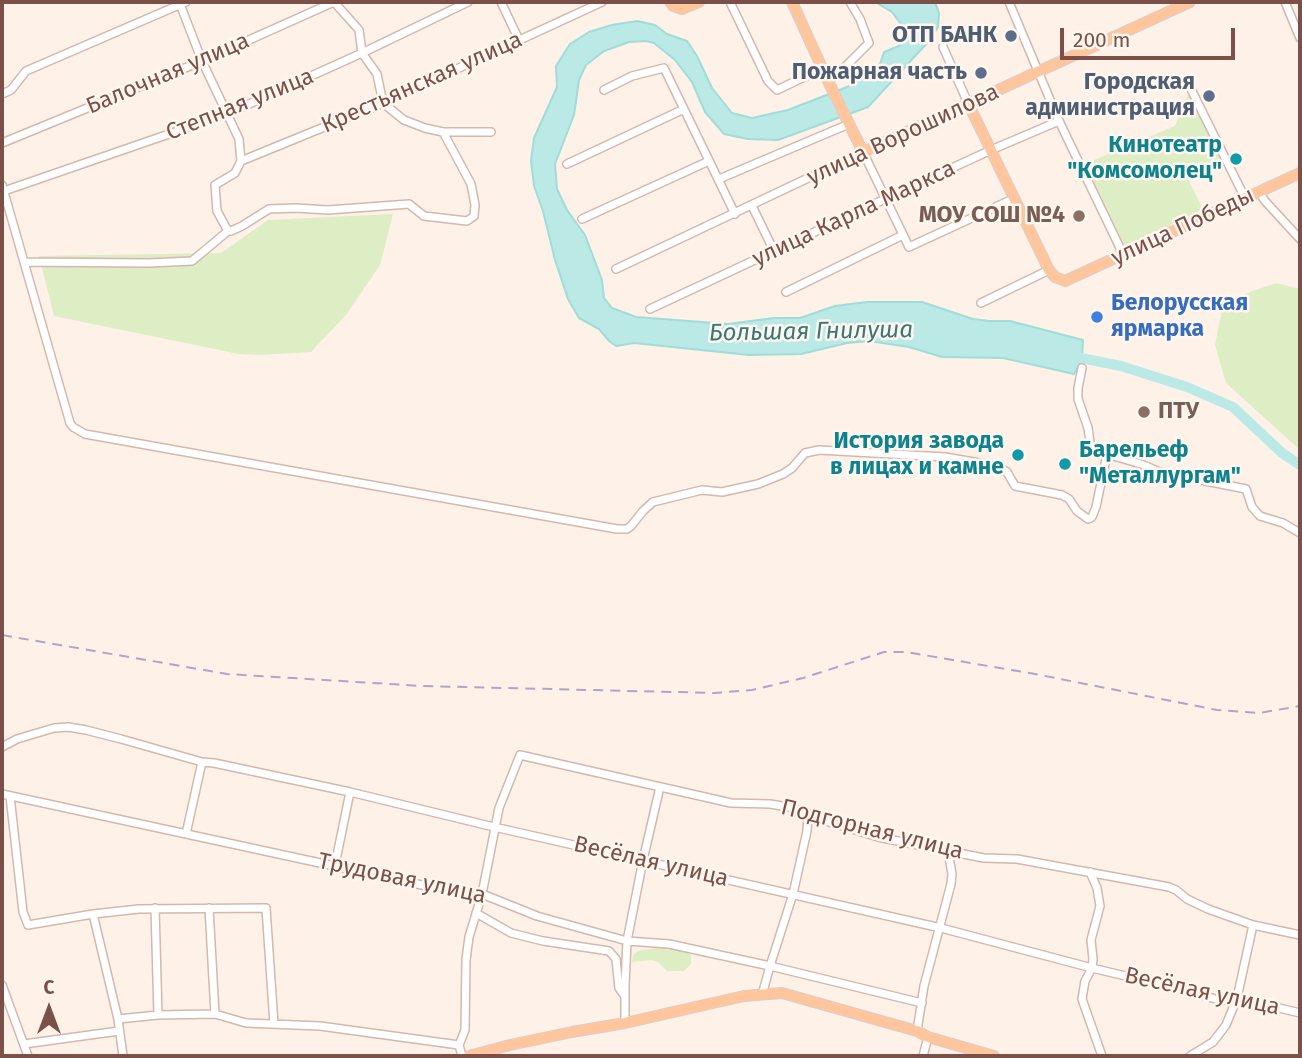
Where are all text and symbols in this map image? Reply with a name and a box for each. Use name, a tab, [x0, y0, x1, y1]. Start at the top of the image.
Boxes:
scale bar	[1064, 14, 1239, 58]
place label: ОТП БАНК	[892, 22, 997, 50]
street label: Крестьянская улица	[317, 26, 527, 140]
street label: Балочная улица	[82, 27, 254, 121]
text: 200 m	[1073, 27, 1130, 53]
marker: ОТП БАНК	[1003, 28, 1019, 44]
place label: Пожарная часть	[792, 59, 967, 87]
street label: Степная улица	[162, 63, 318, 147]
marker: Пожарная часть	[973, 65, 989, 81]
place label: Городская администрация	[1025, 69, 1195, 123]
street label: улица Ворошилова	[803, 78, 1003, 192]
marker: Городская администрация	[1201, 88, 1217, 104]
place label: Кинотеатр "Комсомолец"	[1067, 132, 1222, 186]
marker: Кинотеатр "Комсомолец"	[1228, 151, 1244, 167]
street label: улица Карла Маркса	[748, 155, 960, 273]
street label: улица Победы	[1107, 182, 1259, 272]
place label: МОУ СОШ №4	[919, 202, 1065, 230]
marker: МОУ СОШ №4	[1071, 208, 1087, 224]
place label: Белорусская ярмарка	[1111, 290, 1248, 344]
marker: Белорусская ярмарка	[1089, 309, 1105, 325]
water label: Большая Гнилуша	[709, 316, 913, 348]
place label: ПТУ	[1158, 398, 1199, 426]
marker: ПТУ	[1136, 404, 1152, 420]
place label: История завода в лицах и камне	[830, 428, 1004, 482]
place label: Барельеф "Металлургам"	[1079, 437, 1241, 491]
marker: История завода в лицах и камне	[1010, 447, 1026, 463]
marker: Барельеф "Металлургам"	[1057, 456, 1073, 472]
street label: Подгорная улица	[778, 794, 966, 866]
street label: Весёлая улица	[571, 831, 731, 893]
street label: Трудовая улица	[316, 848, 488, 910]
street label: Весёлая улица	[1122, 962, 1282, 1022]
north arrow	[14, 974, 84, 1044]
text: С	[44, 976, 54, 999]

